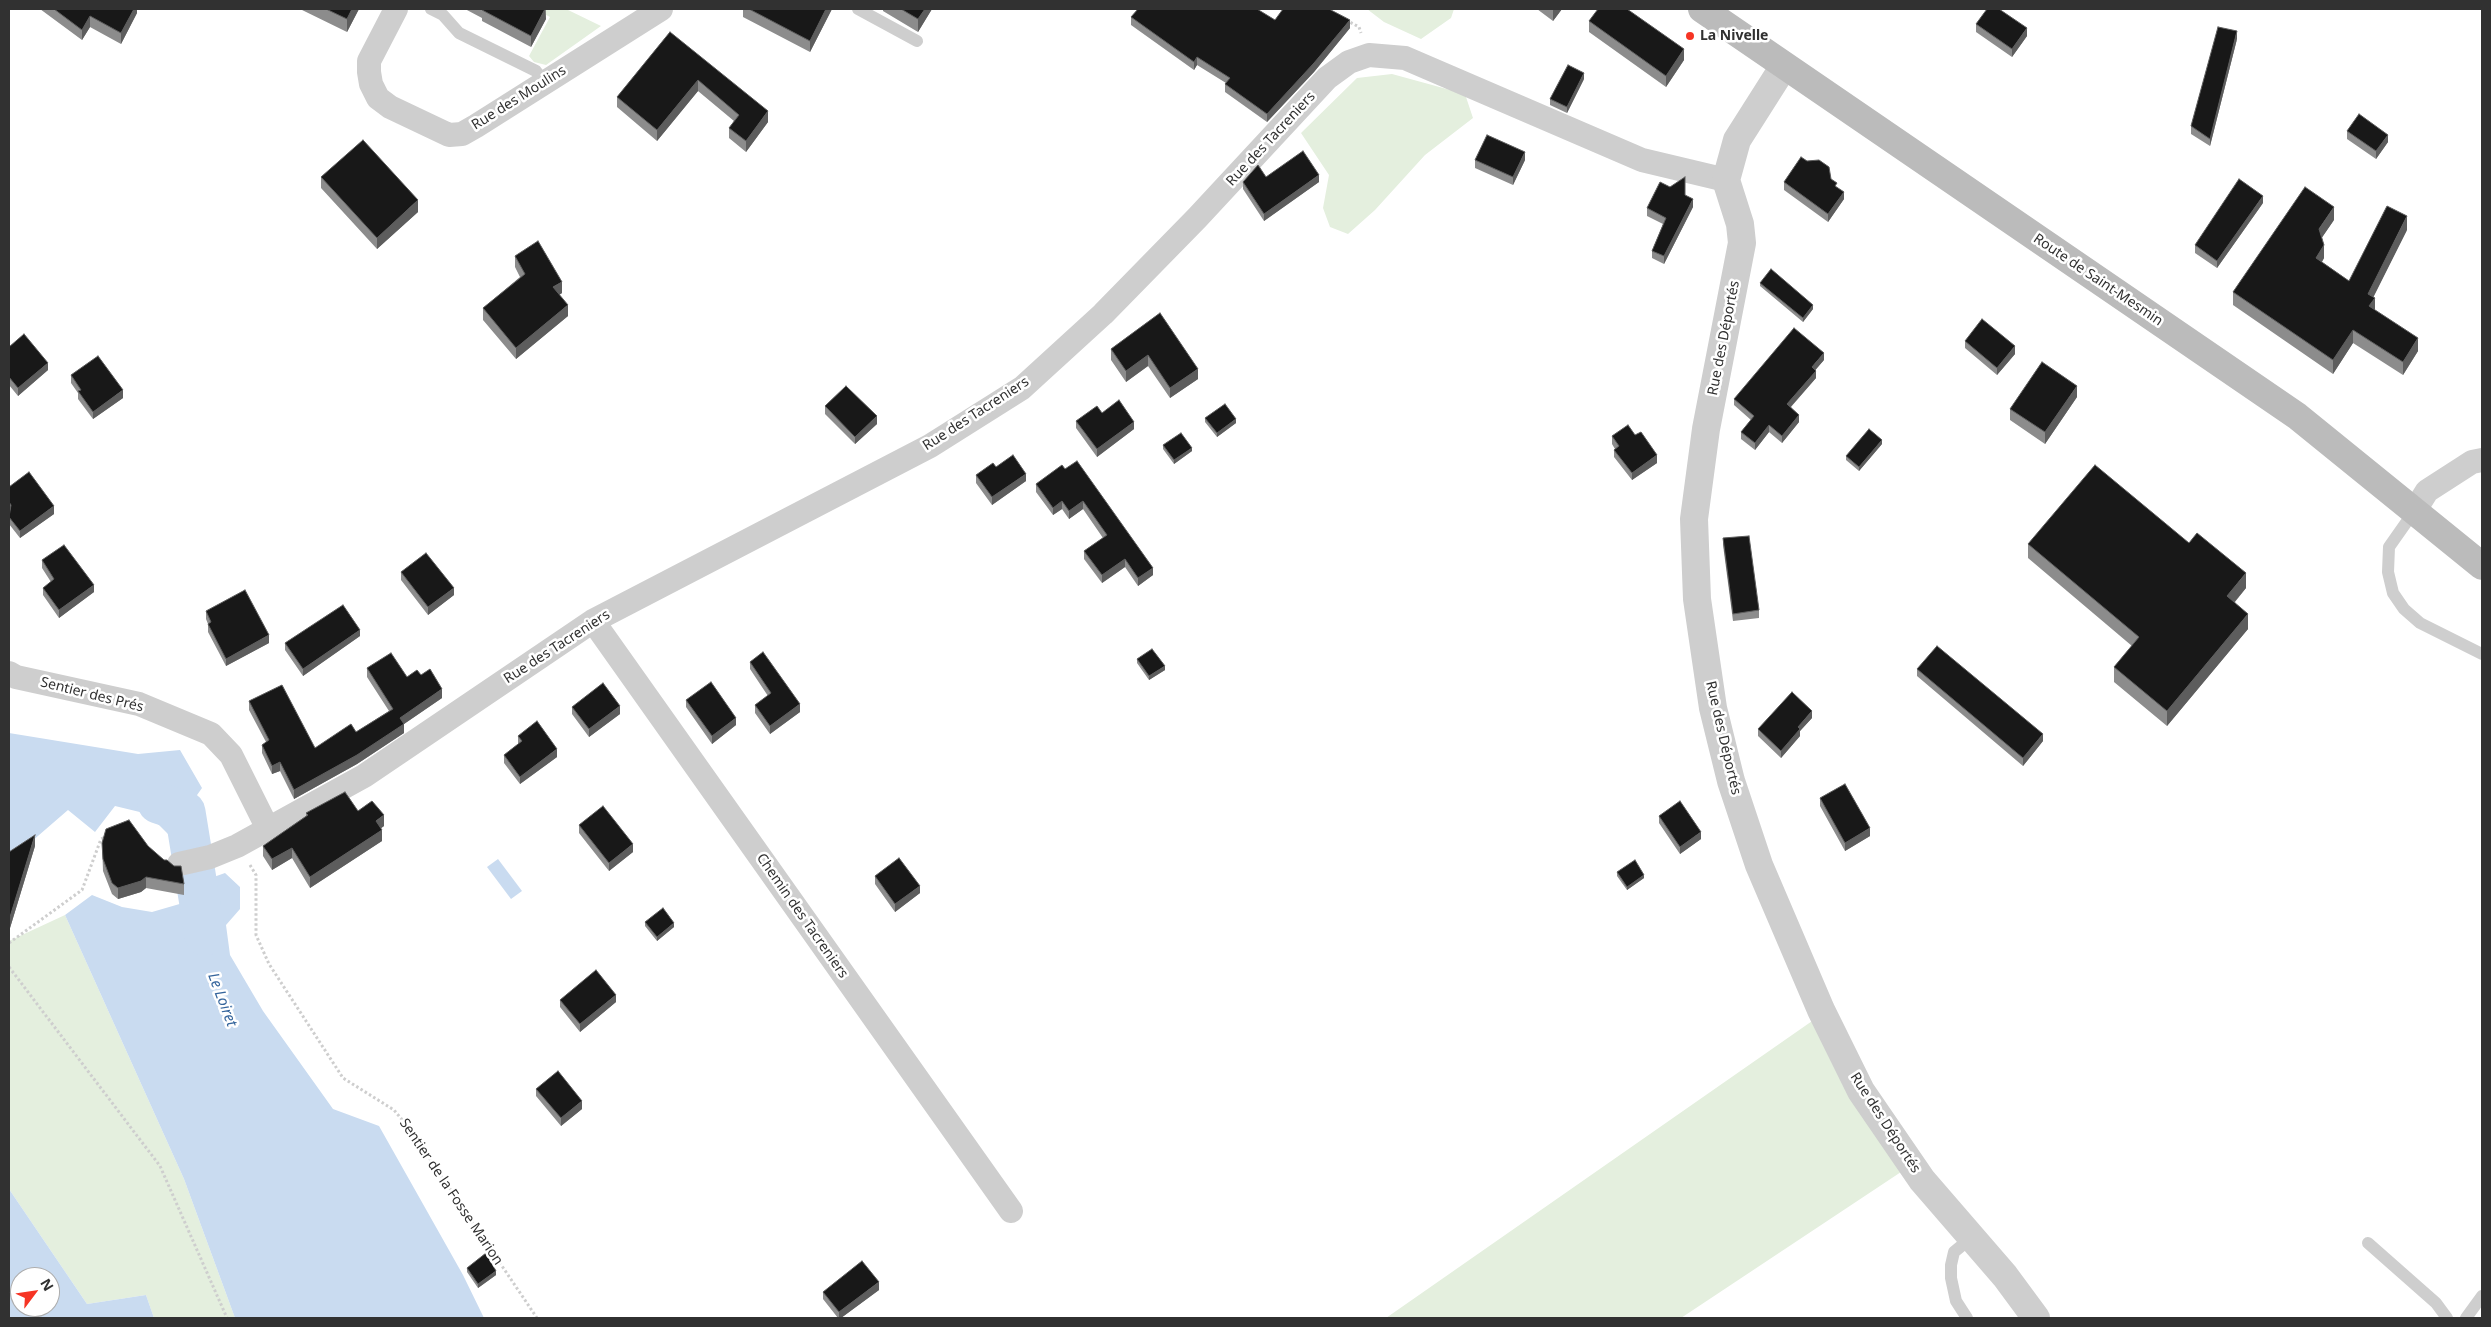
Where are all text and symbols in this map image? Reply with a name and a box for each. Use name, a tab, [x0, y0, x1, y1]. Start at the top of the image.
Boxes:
place label: La Nivelle	[1700, 28, 1768, 44]
marker: La Nivelle	[1684, 30, 1696, 42]
street label: Rue des Moulins	[469, 62, 569, 134]
street label: Rue des Tacreniers	[1223, 88, 1319, 190]
street label: Route de Saint-Mesmin	[2030, 230, 2166, 330]
street label: Rue des Déportés	[1705, 279, 1743, 397]
street label: Rue des Tacreniers	[920, 373, 1032, 455]
street label: Rue des Tacreniers	[501, 606, 613, 688]
street label: Sentier des Prés	[39, 674, 145, 716]
street label: Rue des Déportés	[1702, 679, 1744, 797]
street label: Chemin des Tacreniers	[753, 850, 851, 982]
water label: Le Loiret	[204, 971, 240, 1029]
street label: Rue des Déportés	[1846, 1070, 1924, 1176]
street label: Sentier de la Fosse Marion	[396, 1115, 506, 1269]
north arrow	[10, 1267, 60, 1317]
text: N	[36, 1275, 59, 1294]

